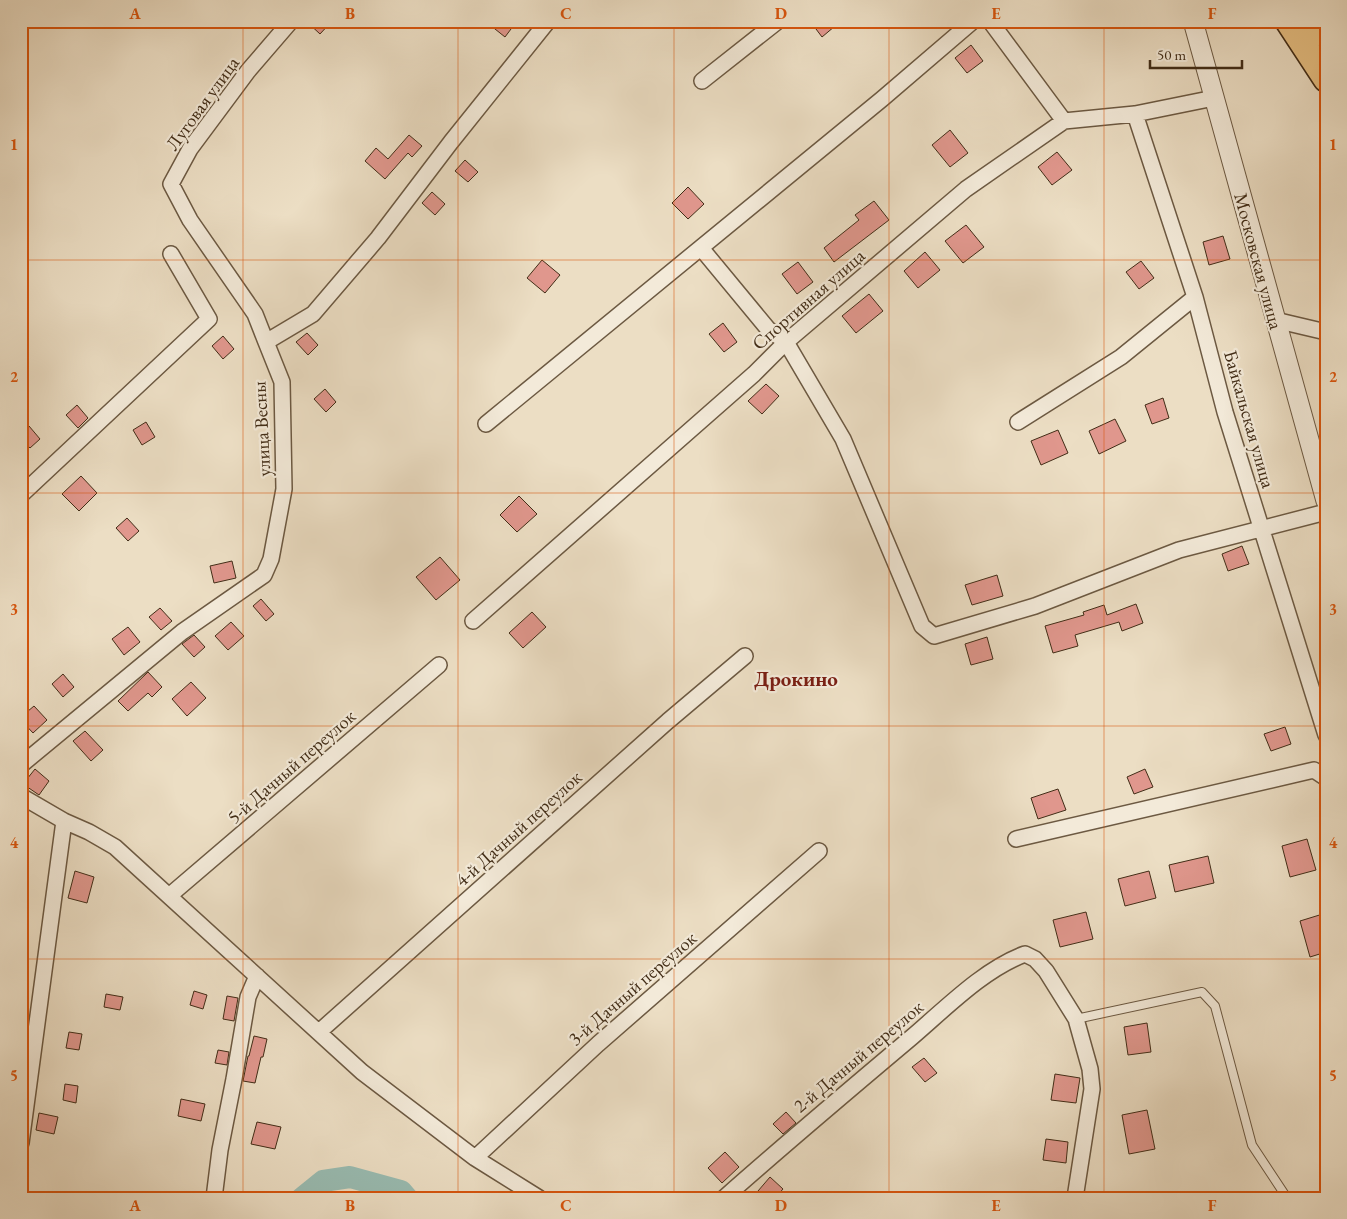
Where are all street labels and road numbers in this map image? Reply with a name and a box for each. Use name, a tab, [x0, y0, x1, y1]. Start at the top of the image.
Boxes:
street label: Луговая улица	[160, 51, 245, 155]
street label: Московская улица	[1228, 190, 1289, 332]
street label: Спортивная улица	[746, 243, 871, 356]
street label: Байкальская улица	[1218, 347, 1281, 491]
street label: улица Весны	[246, 380, 276, 477]
street label: 5-й Дачный переулок	[222, 704, 361, 829]
street label: 4-й Дачный переулок	[450, 765, 587, 892]
street label: 3-й Дачный переулок	[563, 926, 702, 1051]
street label: 2-й Дачный переулок	[788, 995, 929, 1118]

